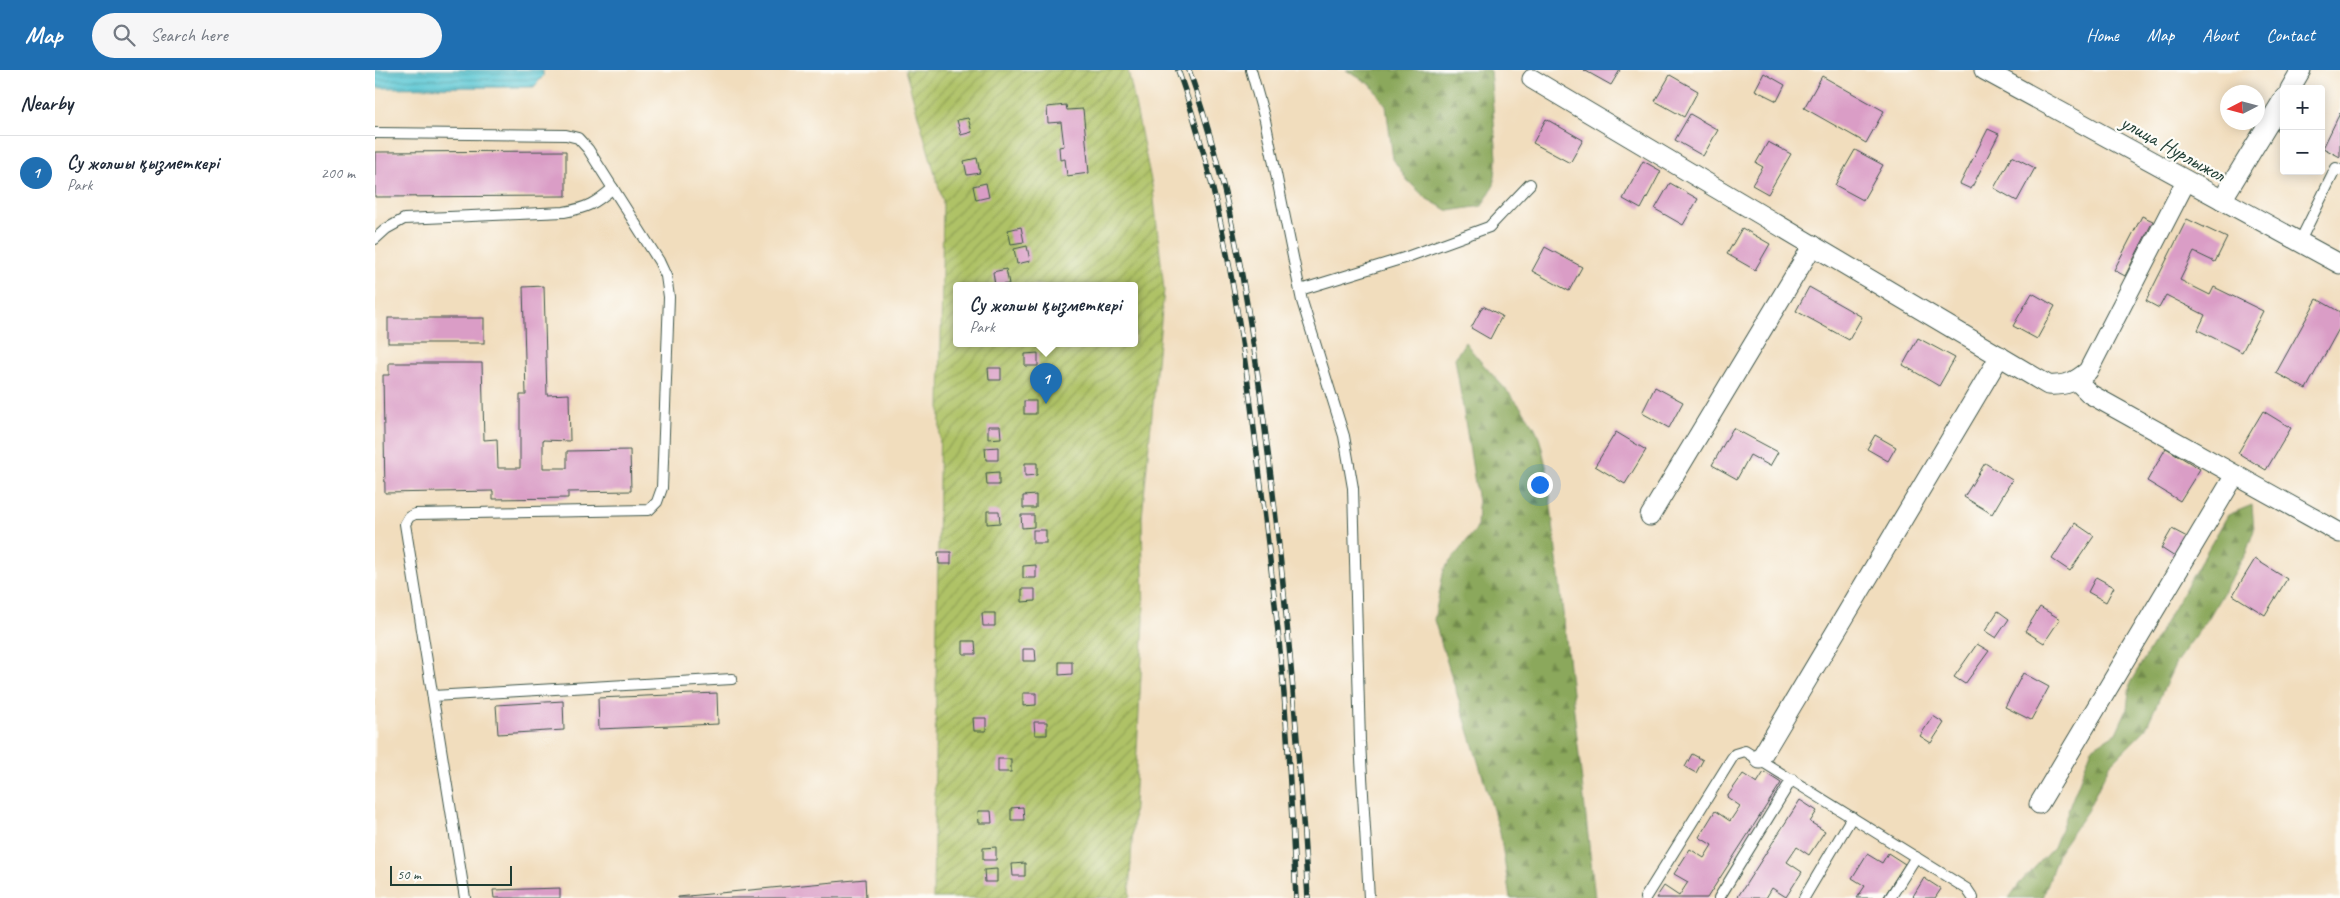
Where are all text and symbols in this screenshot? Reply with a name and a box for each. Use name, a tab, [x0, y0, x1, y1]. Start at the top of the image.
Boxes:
search box	[92, 13, 442, 58]
text: Map	[25, 20, 62, 50]
icon: search	[110, 21, 138, 49]
text: Search here	[150, 23, 228, 47]
text: Home	[2086, 24, 2119, 46]
text: Map	[2147, 24, 2174, 46]
text: About	[2202, 24, 2238, 46]
text: Contact	[2266, 24, 2315, 46]
north arrow	[2220, 85, 2265, 130]
map controls	[2280, 85, 2325, 175]
button: +	[2280, 85, 2325, 130]
text: Nearby	[20, 90, 73, 116]
street label: улица Нурлыжол	[2115, 108, 2231, 188]
button: −	[2280, 130, 2325, 175]
text: Су жолшы қызметкері	[67, 151, 219, 175]
text: 1	[32, 163, 40, 183]
text: 200 m	[321, 163, 355, 183]
text: Park	[67, 175, 92, 195]
popup	[953, 282, 1138, 347]
text: Су жолшы қызметкері	[970, 293, 1121, 317]
text: Park	[970, 317, 995, 337]
pin: 1	[1030, 363, 1062, 404]
your location	[1527, 472, 1553, 498]
scale bar	[390, 863, 513, 886]
text: 50 m	[397, 866, 421, 883]

